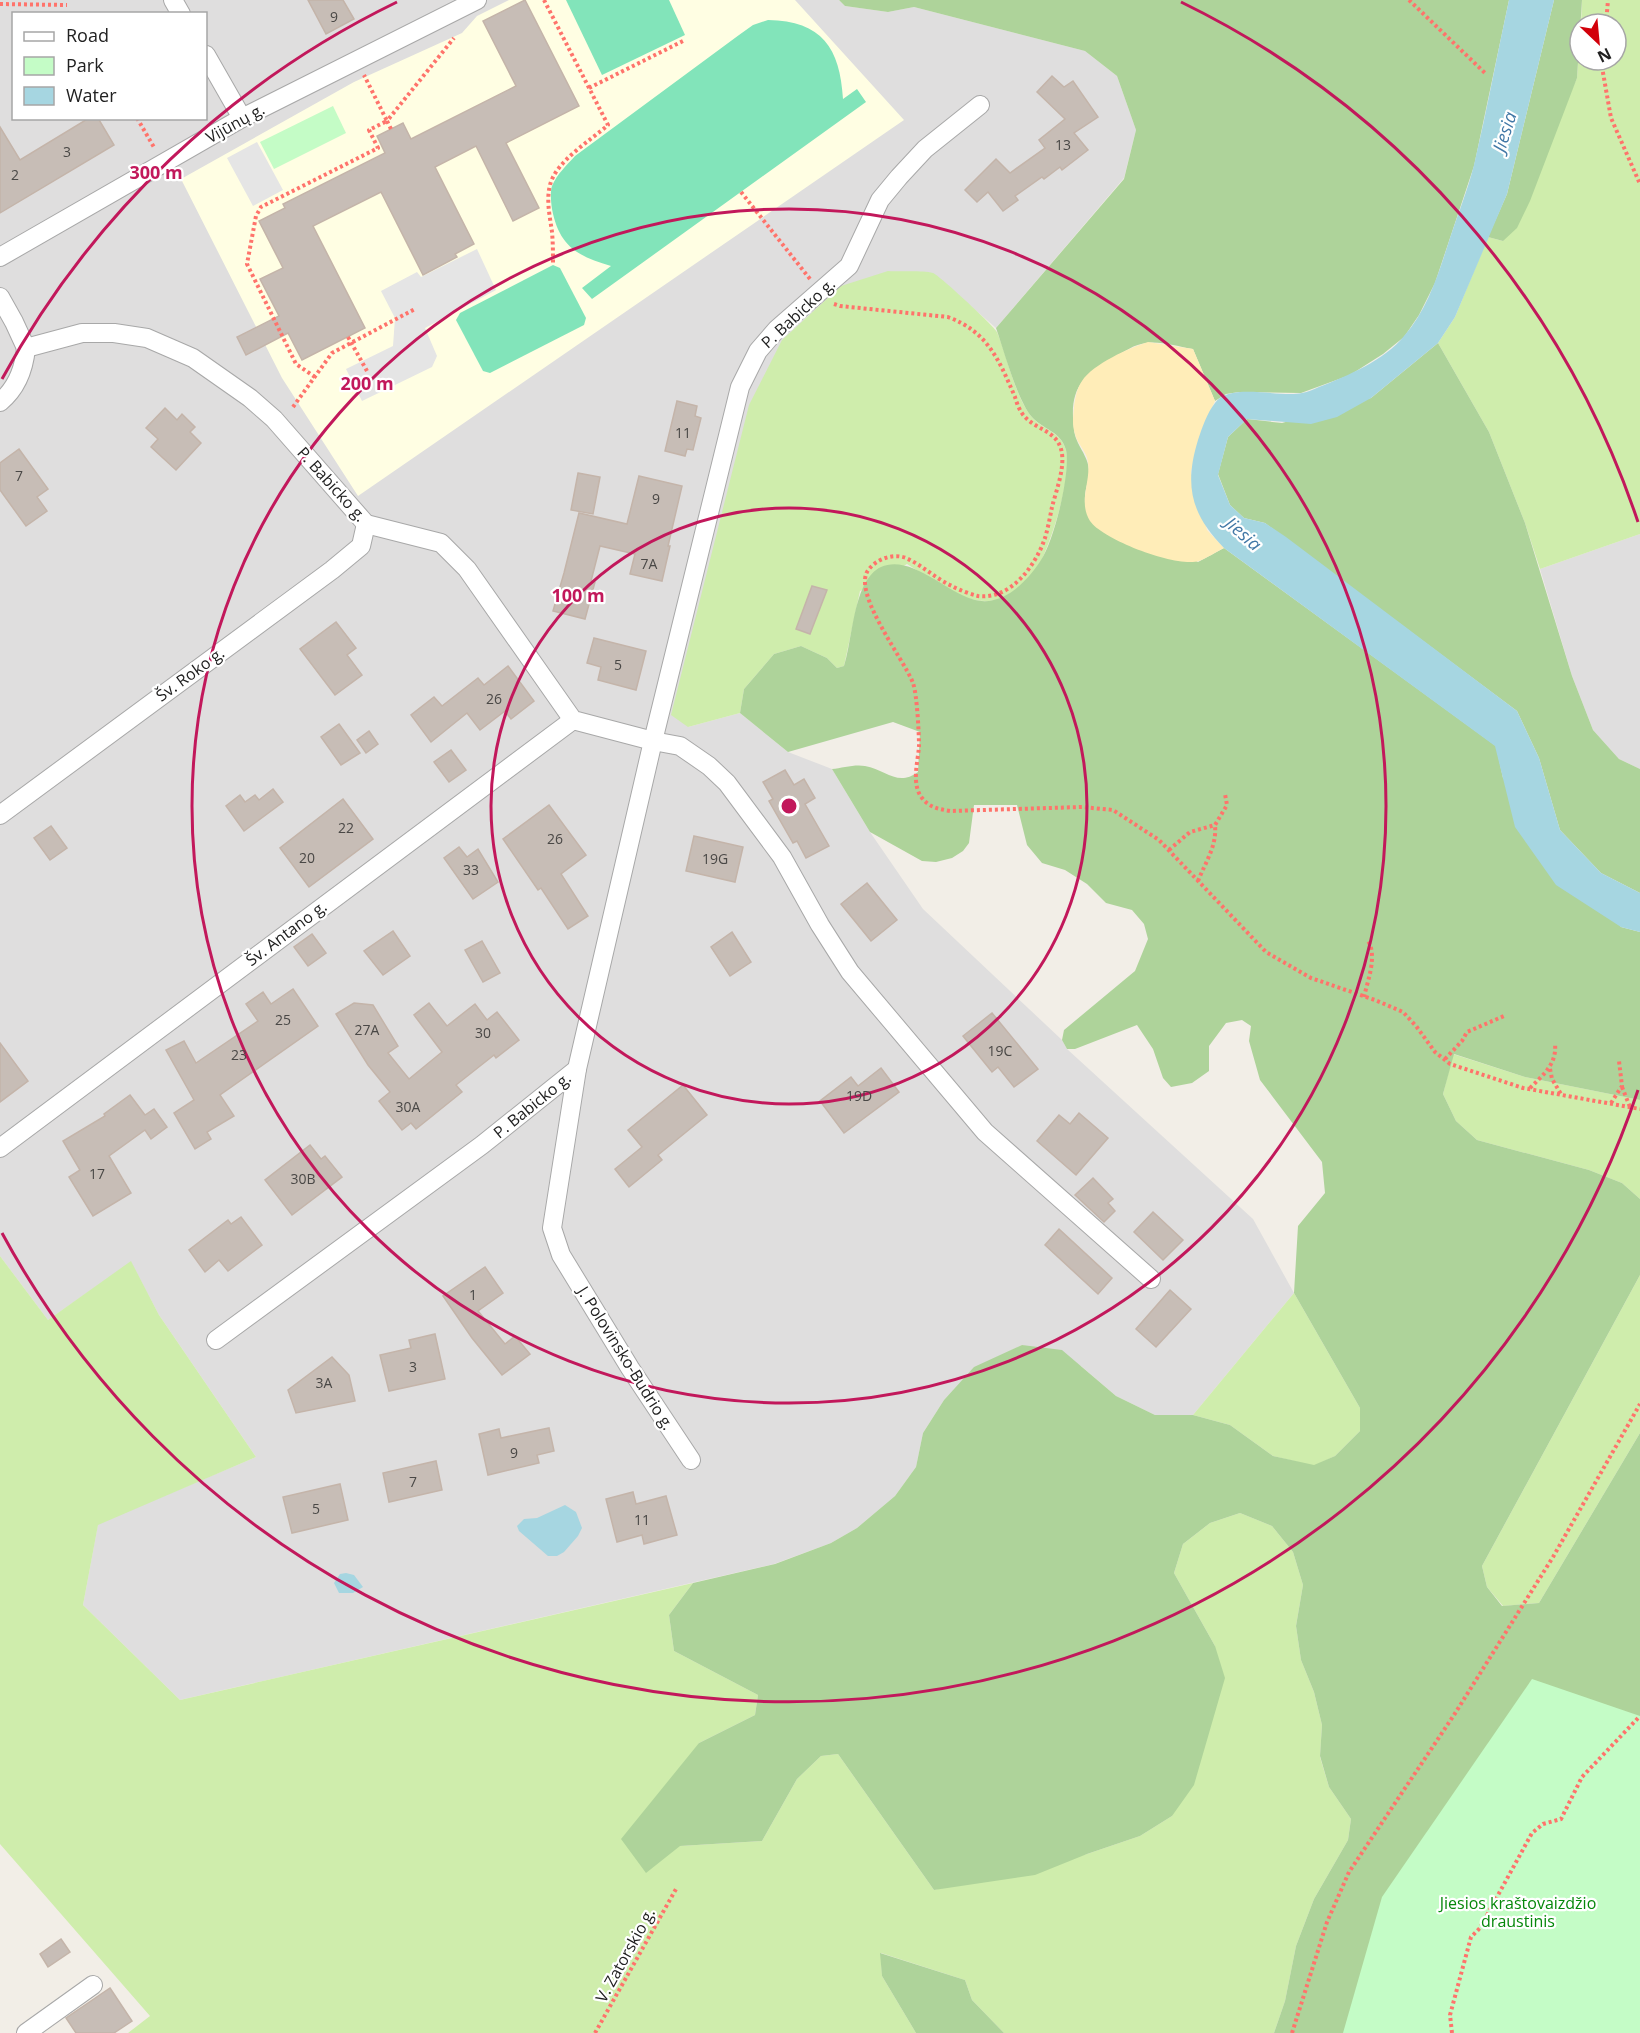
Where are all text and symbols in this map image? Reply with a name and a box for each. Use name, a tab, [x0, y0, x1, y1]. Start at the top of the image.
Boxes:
house number: 9	[330, 7, 338, 26]
legend	[12, 12, 207, 120]
north arrow	[1568, 12, 1628, 72]
text: Road	[66, 23, 109, 47]
text: N	[1594, 43, 1615, 68]
text: Park	[66, 53, 104, 77]
text: Water	[66, 83, 117, 107]
street label: Vijūnų g.	[202, 98, 268, 148]
water label: Jiesia	[1485, 109, 1522, 158]
house number: 13	[1055, 135, 1071, 154]
house number: 3	[63, 142, 71, 161]
text: 300 m	[129, 160, 183, 184]
house number: 2	[11, 165, 19, 184]
street label: P. Babicko g.	[756, 273, 840, 353]
text: 200 m	[340, 371, 394, 395]
house number: 11	[675, 423, 691, 442]
street label: P. Babicko g.	[292, 442, 372, 526]
house number: 7	[15, 466, 23, 485]
house number: 9	[652, 489, 660, 508]
water label: Jiesia	[1218, 509, 1267, 556]
house number: 7A	[641, 554, 658, 573]
text: 100 m	[551, 583, 605, 607]
street label: Šv. Roko g.	[151, 642, 229, 706]
house number: 5	[614, 655, 622, 674]
house number: 26	[486, 689, 502, 708]
centre of rings	[779, 796, 799, 816]
house number: 22	[338, 818, 354, 837]
house number: 26	[547, 829, 563, 848]
house number: 20	[299, 848, 315, 867]
house number: 19G	[702, 849, 728, 868]
house number: 33	[463, 860, 479, 879]
street label: Šv. Antano g.	[241, 895, 331, 971]
house number: 25	[275, 1010, 291, 1029]
house number: 27A	[355, 1020, 380, 1039]
house number: 30	[475, 1023, 491, 1042]
house number: 19C	[988, 1041, 1013, 1060]
house number: 23	[231, 1045, 247, 1064]
street label: P. Babicko g.	[489, 1067, 575, 1143]
house number: 19D	[846, 1086, 872, 1105]
house number: 30A	[396, 1097, 421, 1116]
house number: 17	[89, 1164, 105, 1183]
house number: 30B	[290, 1169, 316, 1188]
street label: J. Polovinsko-Budrio g.	[572, 1280, 679, 1434]
house number: 1	[469, 1285, 477, 1304]
house number: 3	[409, 1357, 417, 1376]
house number: 3A	[316, 1373, 333, 1392]
house number: 9	[510, 1443, 518, 1462]
house number: 7	[409, 1472, 417, 1491]
house number: 5	[312, 1499, 320, 1518]
house number: 11	[634, 1510, 650, 1529]
park label: Jiesios kraštovaizdžio draustinis	[1438, 1892, 1596, 1932]
street label: V. Zatorskio g.	[590, 1904, 660, 2006]

